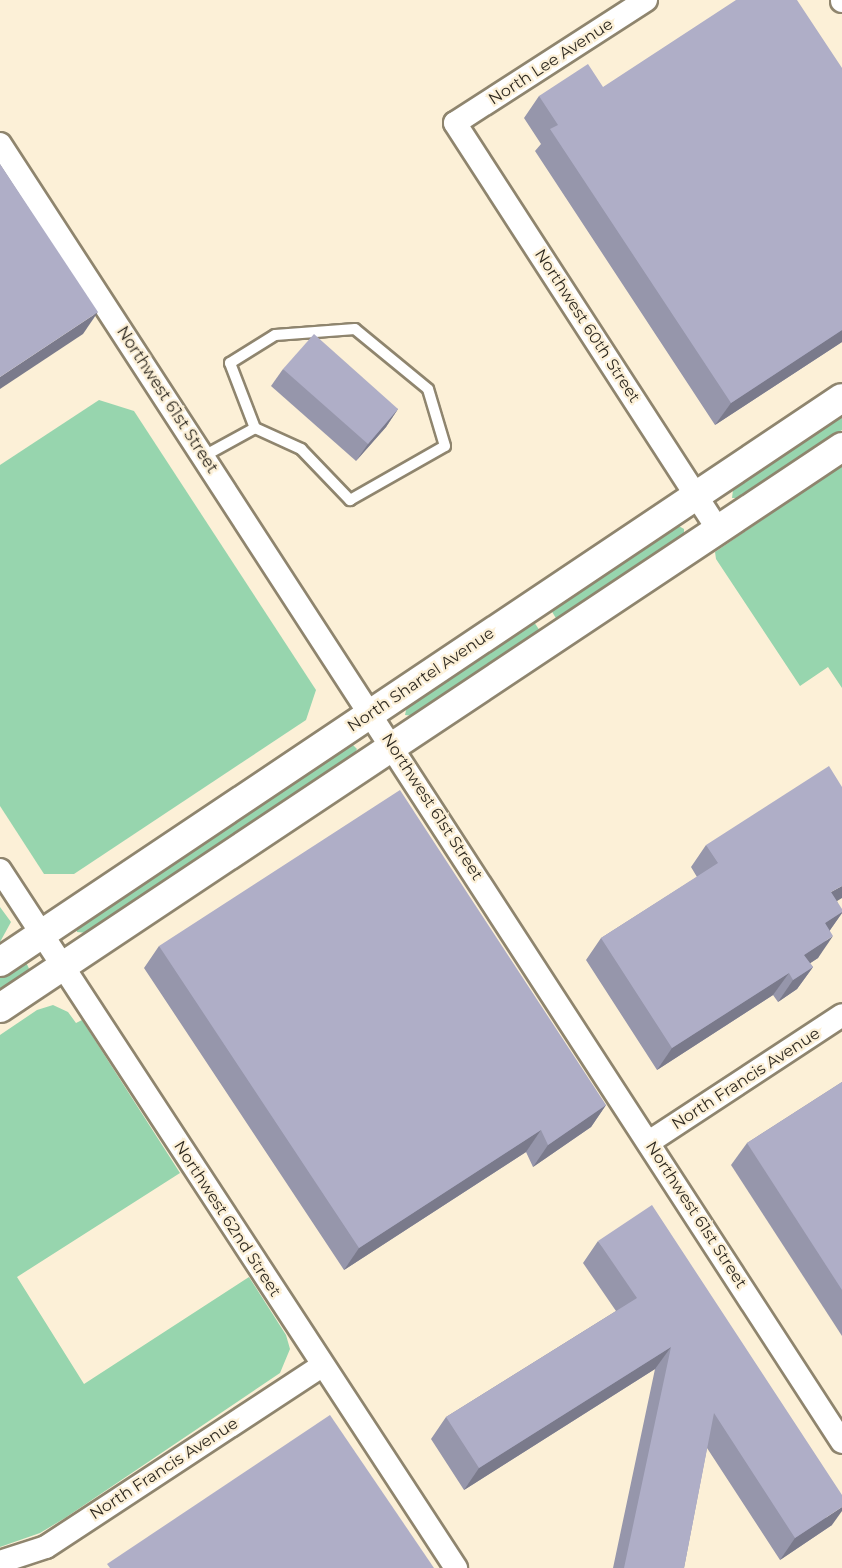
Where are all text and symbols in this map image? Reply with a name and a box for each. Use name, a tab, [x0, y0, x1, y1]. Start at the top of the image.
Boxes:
street label: North Lee Avenue	[485, 15, 617, 109]
street label: Northwest 60th Street	[530, 246, 644, 406]
street label: Northwest 61st Street	[112, 323, 222, 477]
street label: North Shartel Avenue	[344, 624, 498, 736]
street label: Northwest 61st Street	[377, 730, 487, 884]
street label: North Francis Avenue	[668, 1024, 824, 1134]
street label: Northwest 62nd Street	[169, 1137, 285, 1301]
street label: Northwest 61st Street	[641, 1138, 751, 1292]
street label: North Francis Avenue	[86, 1414, 242, 1524]

